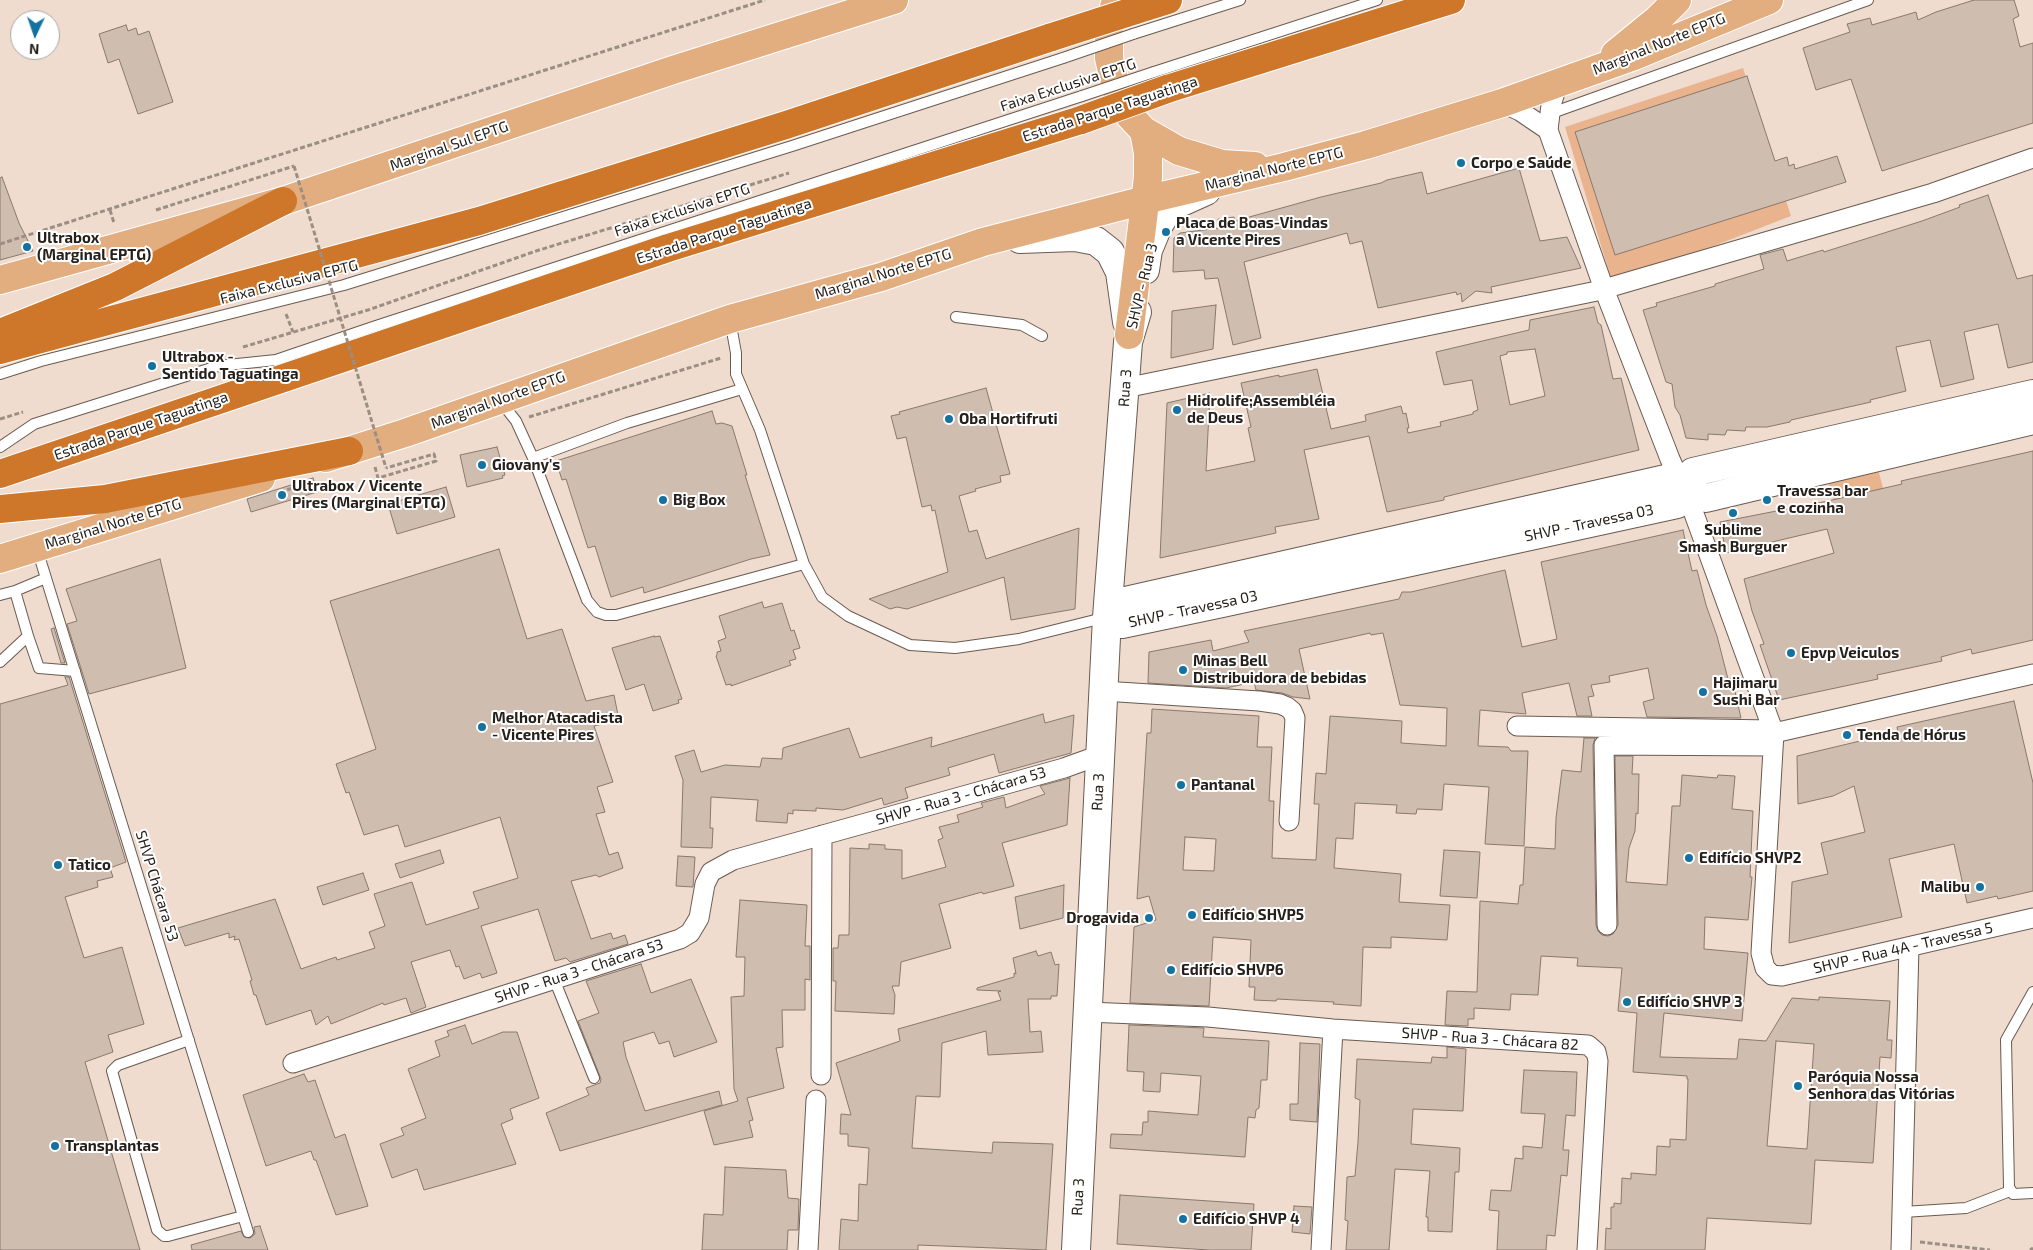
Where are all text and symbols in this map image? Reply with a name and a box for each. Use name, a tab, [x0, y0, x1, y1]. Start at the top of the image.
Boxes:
street label: Marginal Norte EPTG	[1590, 9, 1728, 79]
north arrow	[10, 10, 60, 60]
text: N	[29, 41, 40, 58]
street label: Faixa Exclusiva EPTG	[998, 55, 1138, 115]
street label: Estrada Parque Taguatinga	[1020, 72, 1200, 146]
street label: Marginal Sul EPTG	[387, 117, 511, 175]
street label: Marginal Norte EPTG	[1203, 143, 1345, 195]
place label: Corpo e Saúde	[1471, 154, 1572, 172]
marker: Corpo e Saúde	[1455, 157, 1467, 169]
street label: Faixa Exclusiva EPTG	[612, 180, 752, 240]
street label: Estrada Parque Taguatinga	[634, 194, 814, 268]
place label: Placa de Boas-Vindas a Vicente Pires	[1176, 214, 1328, 249]
marker: Placa de Boas-Vindas a Vicente Pires	[1160, 226, 1172, 238]
place label: Ultrabox (Marginal EPTG)	[37, 229, 151, 264]
marker: Ultrabox (Marginal EPTG)	[21, 241, 33, 253]
street label: SHVP - Rua 3	[1123, 241, 1161, 331]
street label: Marginal Norte EPTG	[813, 245, 953, 303]
street label: Faixa Exclusiva EPTG	[218, 256, 360, 308]
place label: Ultrabox - Sentido Taguatinga	[162, 348, 299, 383]
marker: Ultrabox - Sentido Taguatinga	[146, 360, 158, 372]
street label: Marginal Norte EPTG	[428, 367, 568, 433]
street label: Rua 3	[1115, 369, 1135, 407]
street label: Estrada Parque Taguatinga	[52, 388, 230, 464]
place label: Hidrolife;Assembléia de Deus	[1187, 392, 1335, 427]
marker: Hidrolife;Assembléia de Deus	[1171, 404, 1183, 416]
place label: Oba Hortifruti	[959, 410, 1058, 428]
marker: Oba Hortifruti	[943, 413, 955, 425]
place label: Giovany's	[492, 456, 560, 474]
marker: Giovany's	[476, 459, 488, 471]
place label: Ultrabox / Vicente Pires (Marginal EPTG)	[292, 477, 446, 512]
place label: Travessa bar e cozinha	[1777, 482, 1868, 517]
marker: Ultrabox / Vicente Pires (Marginal EPTG)	[276, 489, 288, 501]
place label: Big Box	[673, 491, 725, 509]
marker: Big Box	[657, 494, 669, 506]
marker: Travessa bar e cozinha	[1761, 494, 1773, 506]
street label: Marginal Norte EPTG	[43, 495, 183, 553]
street label: SHVP - Travessa 03	[1523, 501, 1655, 545]
marker: Sublime Smash Burguer	[1727, 507, 1739, 519]
place label: Sublime Smash Burguer	[1679, 521, 1787, 556]
street label: SHVP - Travessa 03	[1127, 587, 1259, 631]
place label: Epvp Veiculos	[1801, 644, 1899, 662]
marker: Epvp Veiculos	[1785, 647, 1797, 659]
place label: Minas Bell Distribuidora de bebidas	[1193, 652, 1366, 687]
marker: Minas Bell Distribuidora de bebidas	[1177, 664, 1189, 676]
place label: Hajimaru Sushi Bar	[1713, 674, 1780, 709]
marker: Hajimaru Sushi Bar	[1697, 686, 1709, 698]
place label: Melhor Atacadista - Vicente Pires	[492, 709, 623, 744]
marker: Melhor Atacadista - Vicente Pires	[476, 721, 488, 733]
place label: Tenda de Hórus	[1857, 726, 1966, 744]
marker: Tenda de Hórus	[1841, 729, 1853, 741]
street label: SHVP - Rua 3 - Chácara 53	[874, 763, 1048, 829]
street label: Rua 3	[1088, 773, 1108, 811]
place label: Pantanal	[1191, 776, 1255, 794]
marker: Pantanal	[1175, 779, 1187, 791]
street label: SHVP Chácara 53	[132, 828, 182, 944]
place label: Edifício SHVP2	[1699, 849, 1802, 867]
marker: Edifício SHVP2	[1683, 852, 1695, 864]
place label: Tatico	[68, 856, 111, 874]
marker: Tatico	[52, 859, 64, 871]
place label: Malibu	[1921, 878, 1970, 896]
marker: Malibu	[1974, 881, 1986, 893]
place label: Edifício SHVP5	[1202, 906, 1304, 924]
place label: Drogavida	[1066, 909, 1139, 927]
marker: Edifício SHVP5	[1186, 909, 1198, 921]
marker: Drogavida	[1143, 912, 1155, 924]
street label: SHVP - Rua 4A - Travessa 5	[1812, 919, 1994, 977]
street label: SHVP - Rua 3 - Chácara 53	[492, 935, 666, 1007]
place label: Edifício SHVP6	[1181, 961, 1284, 979]
marker: Edifício SHVP6	[1165, 964, 1177, 976]
place label: Edifício SHVP 3	[1637, 993, 1743, 1011]
marker: Edifício SHVP 3	[1621, 996, 1633, 1008]
street label: SHVP - Rua 3 - Chácara 82	[1401, 1024, 1579, 1054]
place label: Paróquia Nossa Senhora das Vitórias	[1808, 1068, 1955, 1103]
marker: Paróquia Nossa Senhora das Vitórias	[1792, 1080, 1804, 1092]
place label: Transplantas	[65, 1137, 159, 1155]
marker: Transplantas	[49, 1140, 61, 1152]
street label: Rua 3	[1068, 1178, 1088, 1216]
place label: Edifício SHVP 4	[1193, 1210, 1300, 1228]
marker: Edifício SHVP 4	[1177, 1213, 1189, 1225]

